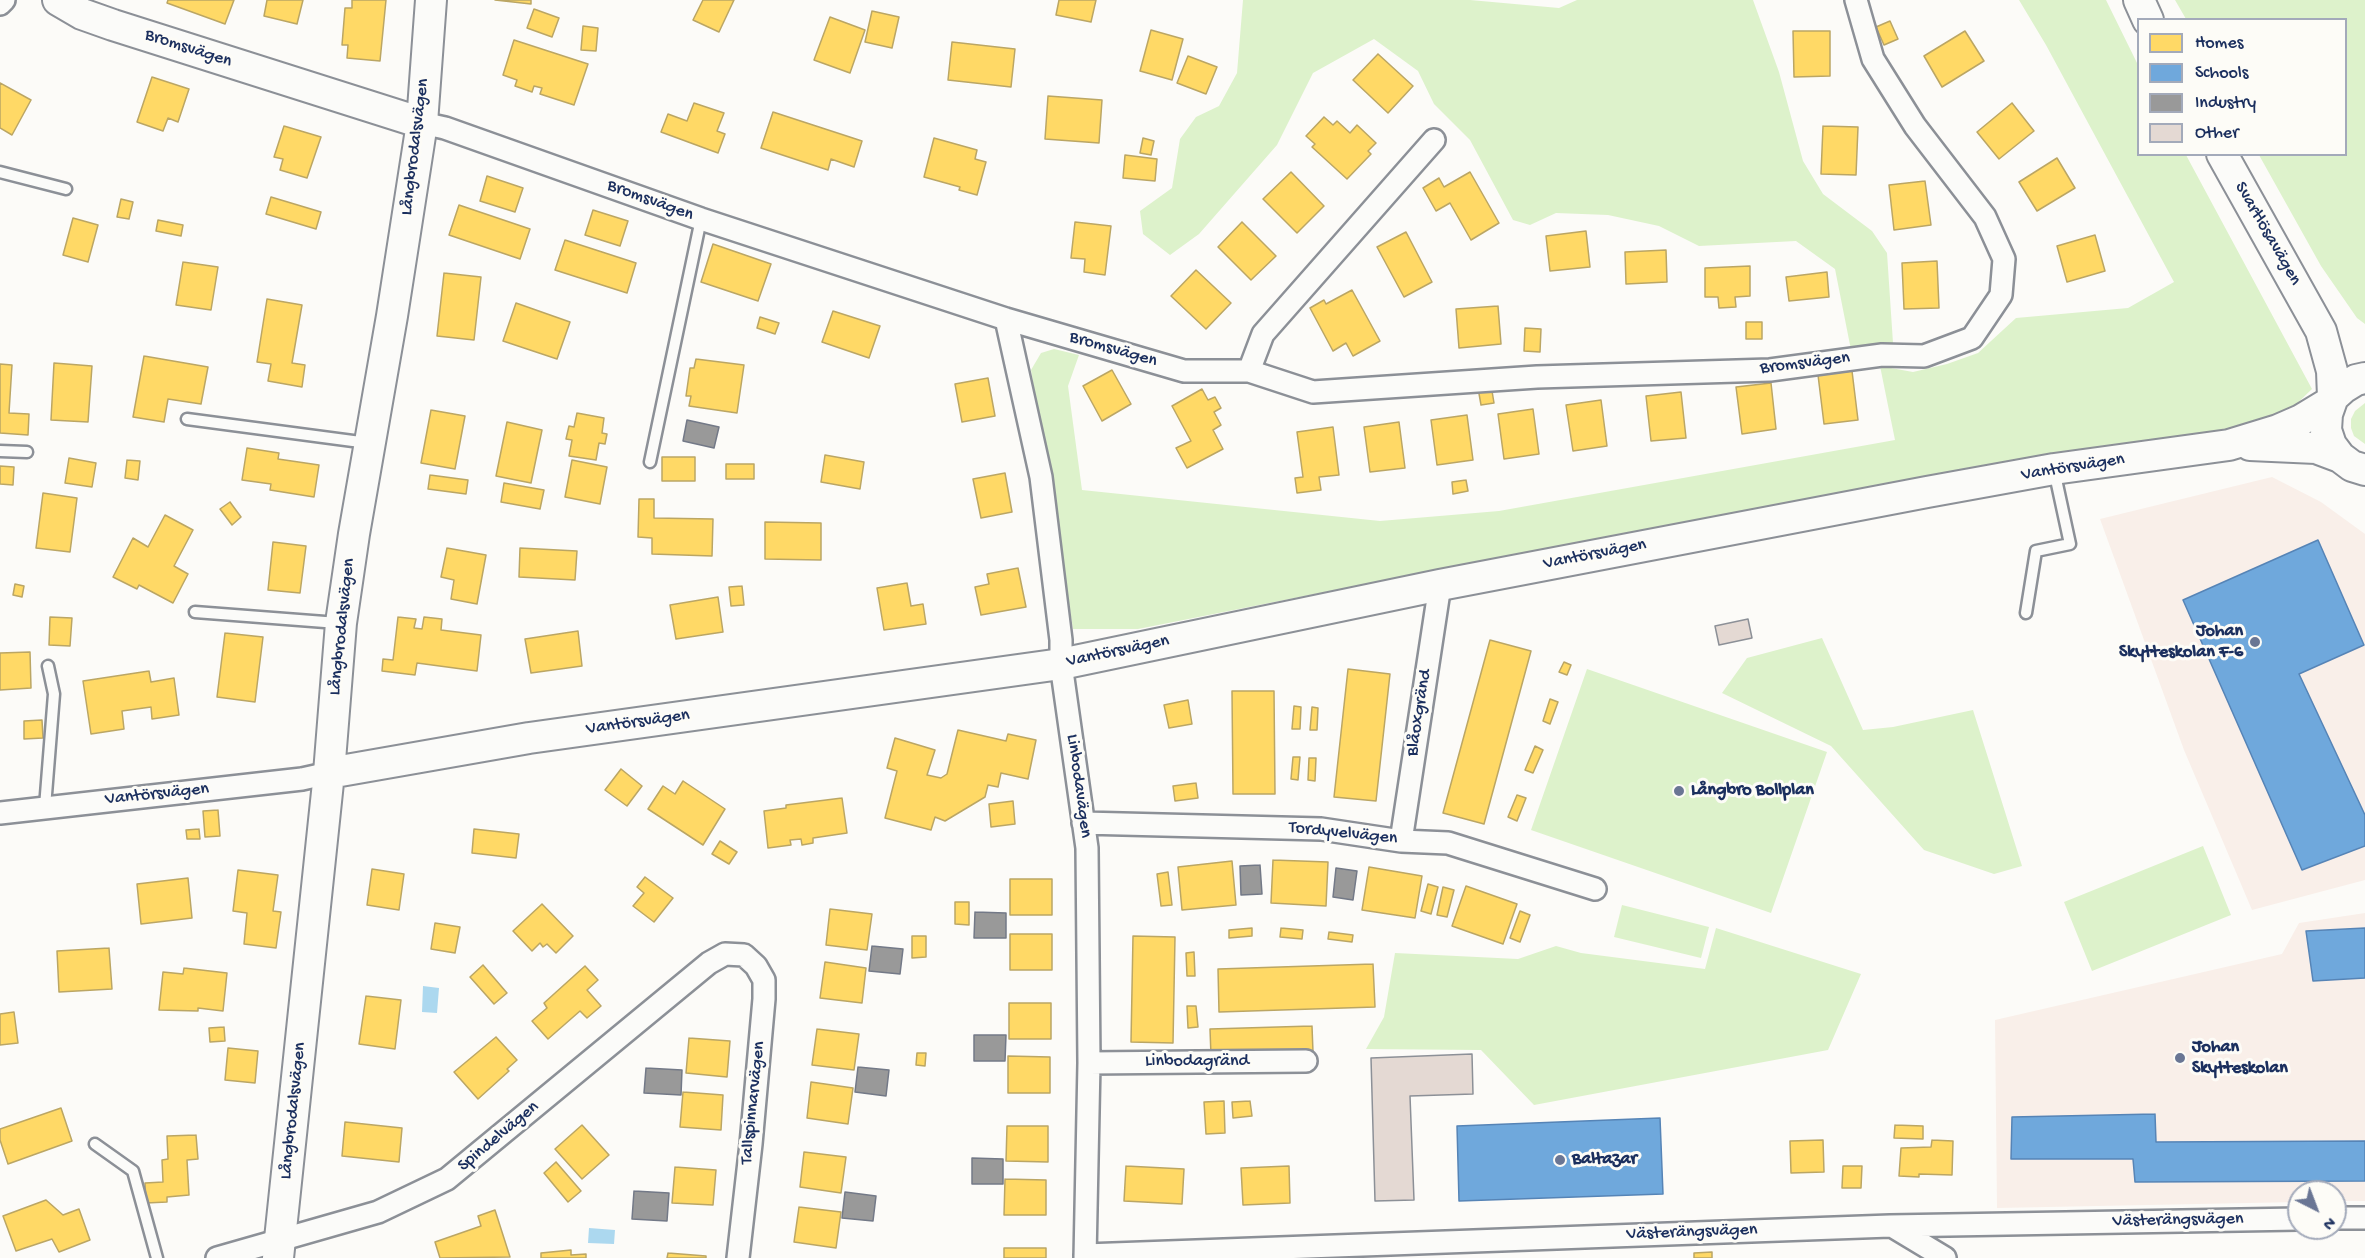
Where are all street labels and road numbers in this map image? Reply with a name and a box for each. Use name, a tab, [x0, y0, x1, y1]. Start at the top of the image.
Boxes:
street label: Bromsvägen	[142, 25, 234, 73]
street label: Långbrodalsvägen	[397, 77, 435, 217]
street label: Bromsvägen	[604, 175, 696, 227]
street label: Svartlösavägen	[2229, 178, 2305, 290]
street label: Bromsvägen	[1067, 327, 1159, 373]
street label: Bromsvägen	[1759, 348, 1851, 380]
street label: Vantörsvägen	[2020, 449, 2126, 487]
street label: Vantörsvägen	[1542, 534, 1648, 576]
street label: Långbrodalsvägen	[325, 557, 361, 697]
street label: Vantörsvägen	[1065, 631, 1171, 673]
street label: Blåoxgränd	[1402, 668, 1438, 758]
street label: Vantörsvägen	[585, 705, 691, 741]
street label: Linbodavägen	[1060, 733, 1096, 839]
street label: Vantörsvägen	[104, 779, 210, 811]
street label: Tordyvelvägen	[1288, 818, 1398, 850]
street label: Tallspinnarvägen	[737, 1040, 771, 1166]
street label: Långbrodalsvägen	[276, 1041, 312, 1181]
street label: Linbodagränd	[1145, 1051, 1249, 1073]
street label: Spindelvägen	[454, 1097, 544, 1177]
street label: Västerängsvägen	[2112, 1209, 2244, 1233]
street label: Västerängsvägen	[1626, 1220, 1758, 1246]

